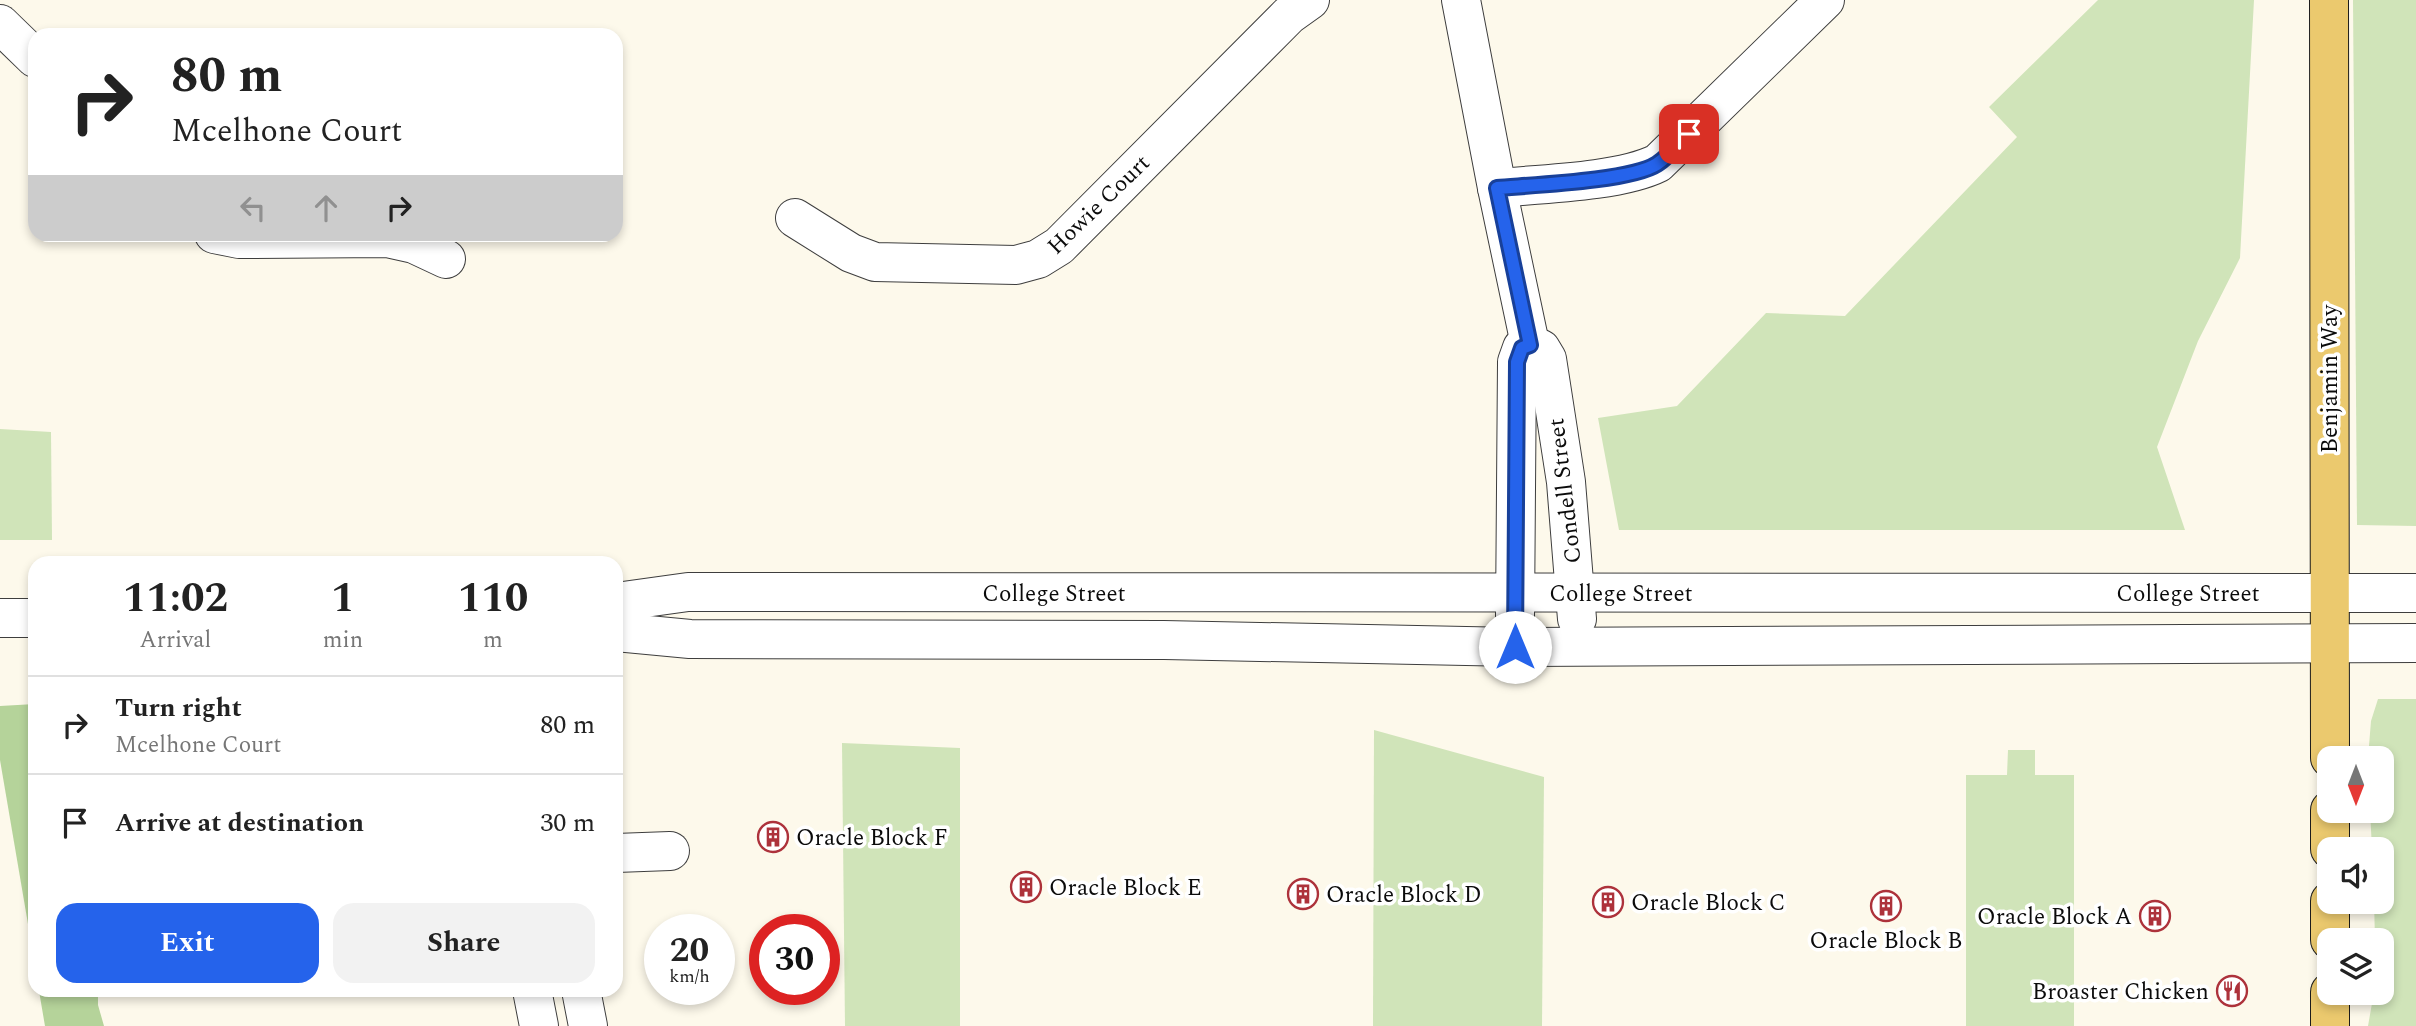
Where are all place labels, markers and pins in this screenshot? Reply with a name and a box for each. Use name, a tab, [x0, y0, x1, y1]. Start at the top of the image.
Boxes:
pin	[1659, 104, 1719, 164]
building icon: Oracle Block F	[756, 820, 790, 854]
place label: Oracle Block F	[796, 821, 948, 856]
building icon: Oracle Block E	[1009, 870, 1043, 904]
place label: Oracle Block E	[1049, 871, 1202, 906]
building icon: Oracle Block D	[1286, 877, 1320, 911]
place label: Oracle Block D	[1326, 878, 1481, 913]
building icon: Oracle Block C	[1591, 885, 1625, 919]
place label: Oracle Block C	[1631, 886, 1785, 921]
building icon: Oracle Block B	[1869, 889, 1903, 923]
building icon: Oracle Block A	[2138, 899, 2172, 933]
place label: Oracle Block A	[1977, 900, 2132, 935]
place label: Oracle Block B	[1810, 924, 1962, 959]
restaurant icon: Broaster Chicken	[2215, 974, 2249, 1008]
place label: Broaster Chicken	[2032, 975, 2209, 1010]

